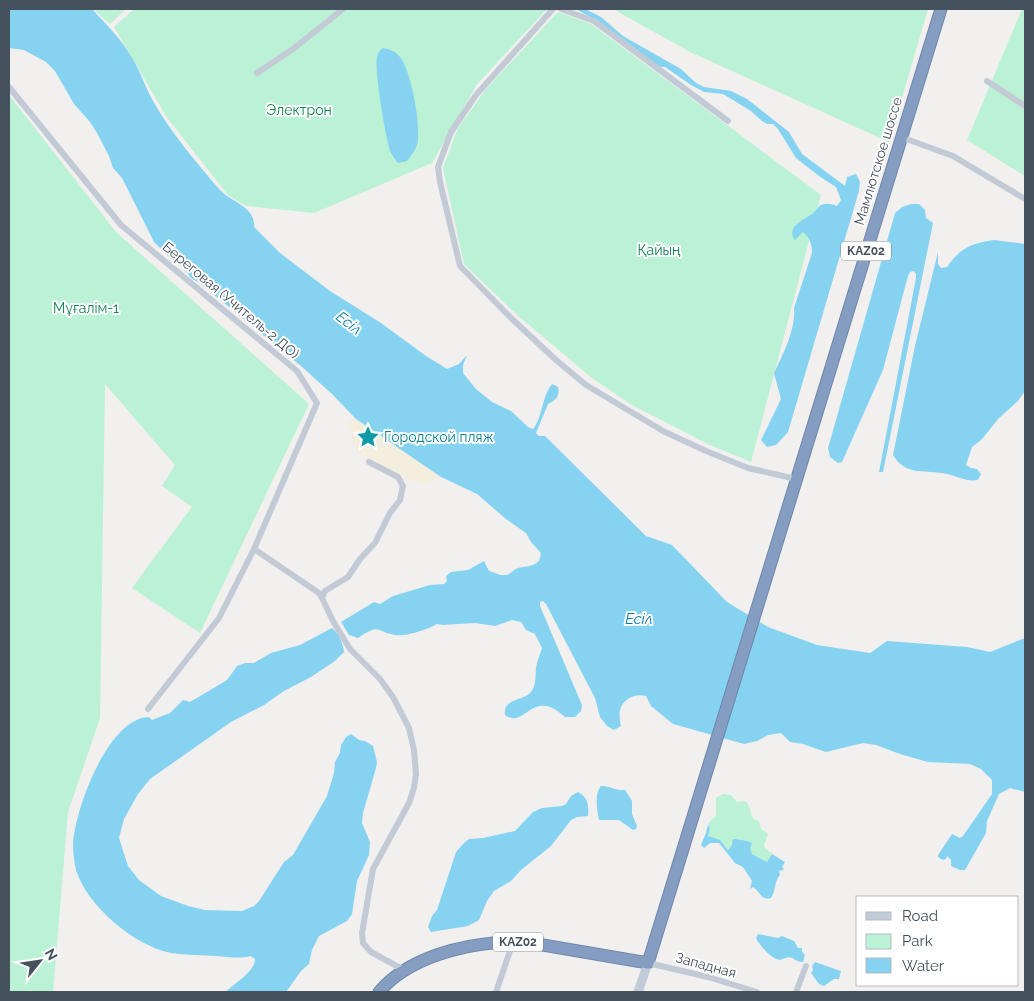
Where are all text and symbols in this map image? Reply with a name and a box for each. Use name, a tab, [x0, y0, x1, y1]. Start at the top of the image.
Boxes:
street label: Мамлютское шоссе	[851, 95, 905, 227]
park label: Электрон	[266, 102, 332, 118]
street label: Береговая (Учитель-2 ДО)	[160, 238, 303, 362]
park label: Қайың	[638, 242, 681, 258]
road number: KAZ02	[841, 242, 891, 260]
park label: Мұғалім-1	[53, 300, 119, 316]
water label: Есіл	[333, 307, 365, 339]
place icon: Городской пляж	[355, 424, 381, 450]
place label: Городской пляж	[384, 429, 494, 445]
water label: Есіл	[625, 610, 653, 628]
legend	[856, 896, 1019, 986]
text: Road	[902, 907, 938, 925]
road number: KAZ02	[493, 932, 543, 952]
text: Park	[902, 932, 933, 950]
north arrow	[15, 936, 65, 986]
text: N	[42, 946, 61, 963]
street label: Западная	[674, 949, 738, 981]
text: Water	[902, 957, 945, 975]

